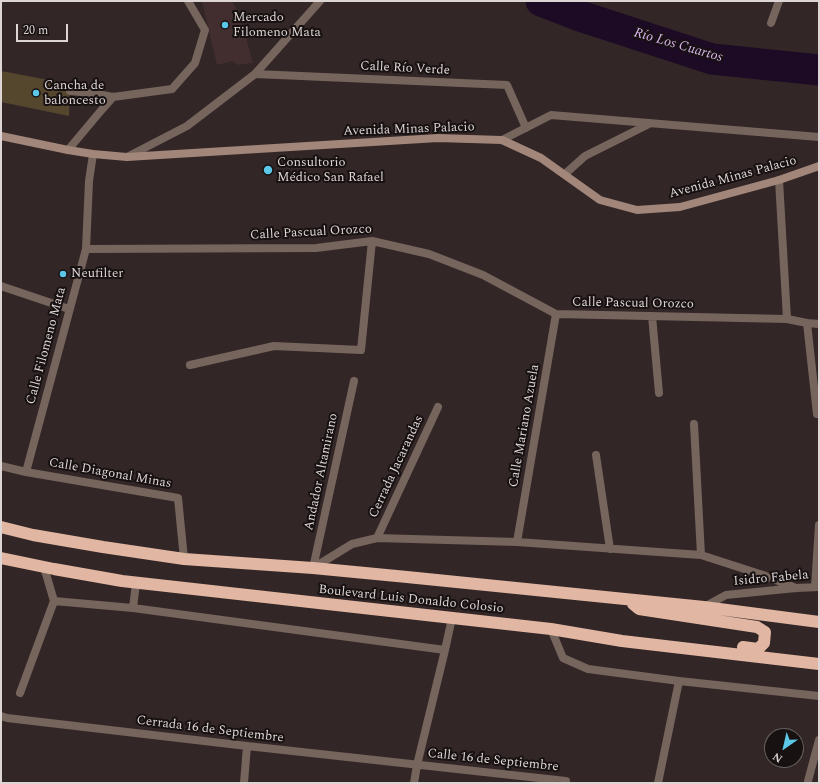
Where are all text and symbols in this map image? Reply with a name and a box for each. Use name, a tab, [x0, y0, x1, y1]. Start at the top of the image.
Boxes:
place label: Mercado Filomeno Mata	[233, 10, 321, 41]
scale bar	[18, 16, 70, 42]
marker: Mercado Filomeno Mata	[220, 20, 230, 30]
text: 20 m	[23, 21, 48, 40]
water label: Río Los Cuartos	[632, 25, 724, 67]
street label: Calle Río Verde	[360, 59, 450, 79]
place label: Cancha de baloncesto	[44, 78, 106, 109]
marker: Cancha de baloncesto	[31, 88, 41, 98]
street label: Avenida Minas Palacio	[343, 120, 475, 140]
street label: Avenida Minas Palacio	[668, 153, 798, 203]
place label: Consultorio Médico San Rafael	[277, 155, 384, 186]
marker: Consultorio Médico San Rafael	[262, 164, 274, 176]
street label: Calle Pascual Orozco	[250, 222, 372, 244]
place label: Neufilter	[71, 266, 123, 282]
marker: Neufilter	[58, 269, 68, 279]
street label: Calle Filomeno Mata	[24, 286, 70, 406]
street label: Calle Pascual Orozco	[572, 295, 694, 313]
street label: Calle Mariano Azuela	[506, 363, 544, 489]
street label: Andador Altamirano	[302, 412, 342, 532]
street label: Cerrada Jacarandas	[366, 413, 428, 521]
street label: Calle Diagonal Minas	[47, 456, 173, 492]
street label: Isidro Fabela	[733, 568, 809, 590]
street label: Boulevard Luis Donaldo Colosio	[318, 583, 504, 617]
street label: Cerrada 16 de Septiembre	[136, 713, 284, 747]
north arrow	[764, 728, 804, 768]
street label: Calle 16 de Septiembre	[427, 746, 559, 776]
text: N	[769, 748, 786, 767]

